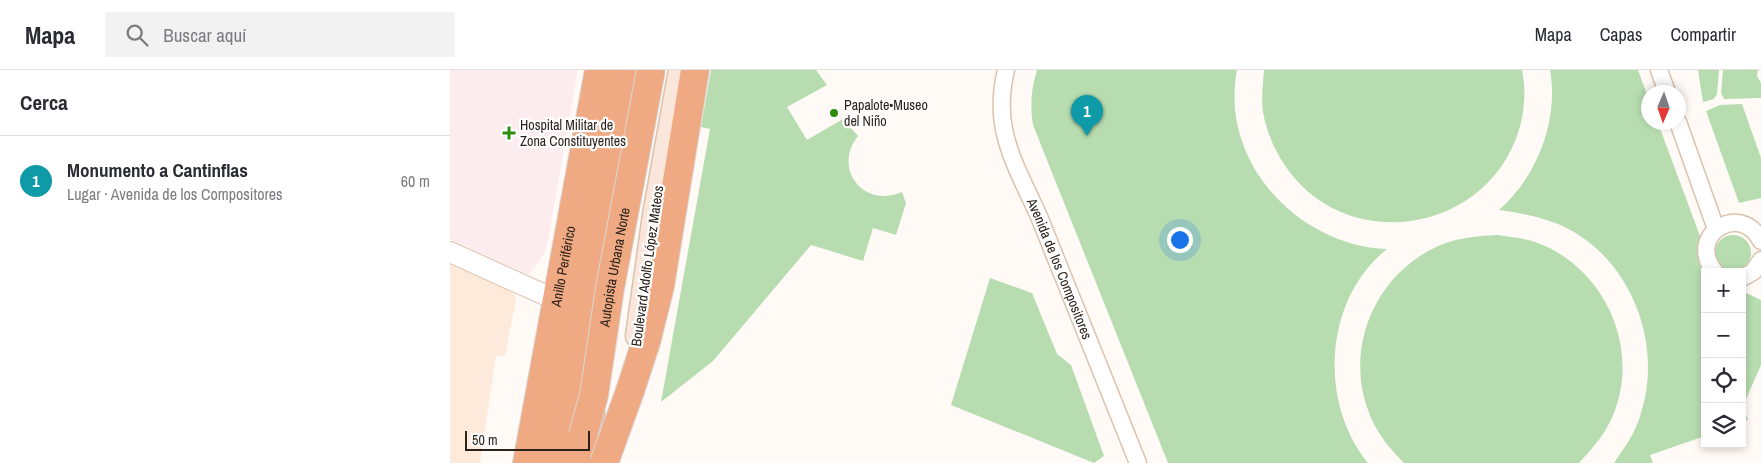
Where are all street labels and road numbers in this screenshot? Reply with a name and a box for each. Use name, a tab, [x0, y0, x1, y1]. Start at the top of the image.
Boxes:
street label: Boulevard Adolfo López Mateos	[627, 184, 667, 348]
street label: Avenida de los Compositores	[1022, 194, 1096, 342]
street label: Autopista Urbana Norte	[595, 206, 634, 329]
street label: Anillo Periférico	[547, 224, 579, 309]

